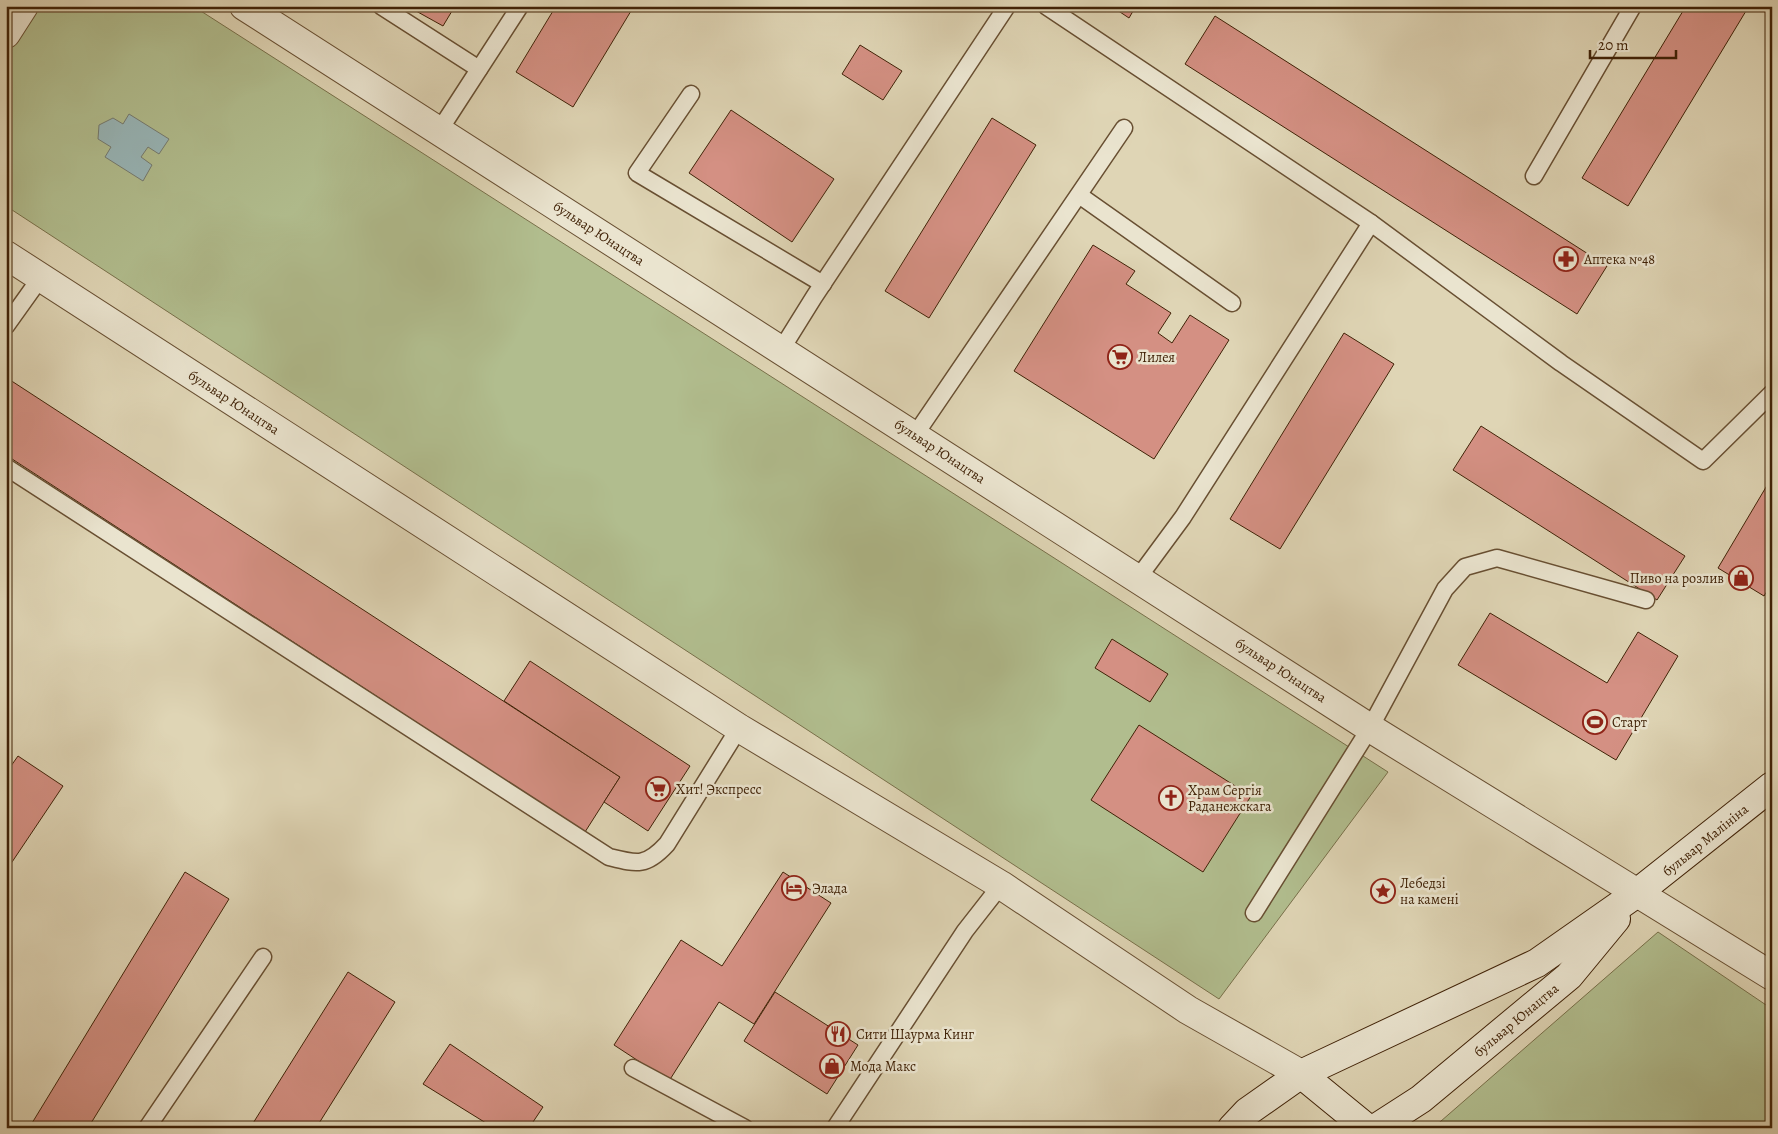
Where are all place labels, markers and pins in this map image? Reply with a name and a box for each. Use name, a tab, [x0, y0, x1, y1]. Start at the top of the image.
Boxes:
pharmacy icon: Аптека №48	[1553, 246, 1579, 272]
place label: Аптека №48	[1583, 250, 1655, 269]
supermarket icon: Лилея	[1107, 344, 1133, 370]
place label: Лилея	[1138, 348, 1175, 367]
shop icon: Пиво на розлив	[1728, 565, 1754, 591]
place label: Пиво на розлив	[1630, 569, 1724, 588]
sports icon: Старт	[1582, 709, 1608, 735]
place label: Старт	[1612, 713, 1647, 732]
supermarket icon: Хит! Экспресс	[645, 776, 671, 802]
place label: Хит! Экспресс	[676, 780, 762, 799]
place label: Храм Сергія Раданежскага	[1188, 781, 1272, 816]
church icon: Храм Сергія Раданежскага	[1158, 785, 1184, 811]
place label: Лебедзі на камені	[1400, 874, 1459, 909]
hotel icon: Элада	[781, 875, 807, 901]
place icon: Лебедзі на камені	[1370, 878, 1396, 904]
place label: Элада	[812, 879, 848, 898]
restaurant icon: Сити Шаурма Кинг	[825, 1021, 851, 1047]
place label: Сити Шаурма Кинг	[856, 1025, 974, 1044]
shop icon: Мода Макс	[819, 1053, 845, 1079]
place label: Мода Макс	[850, 1057, 916, 1076]

